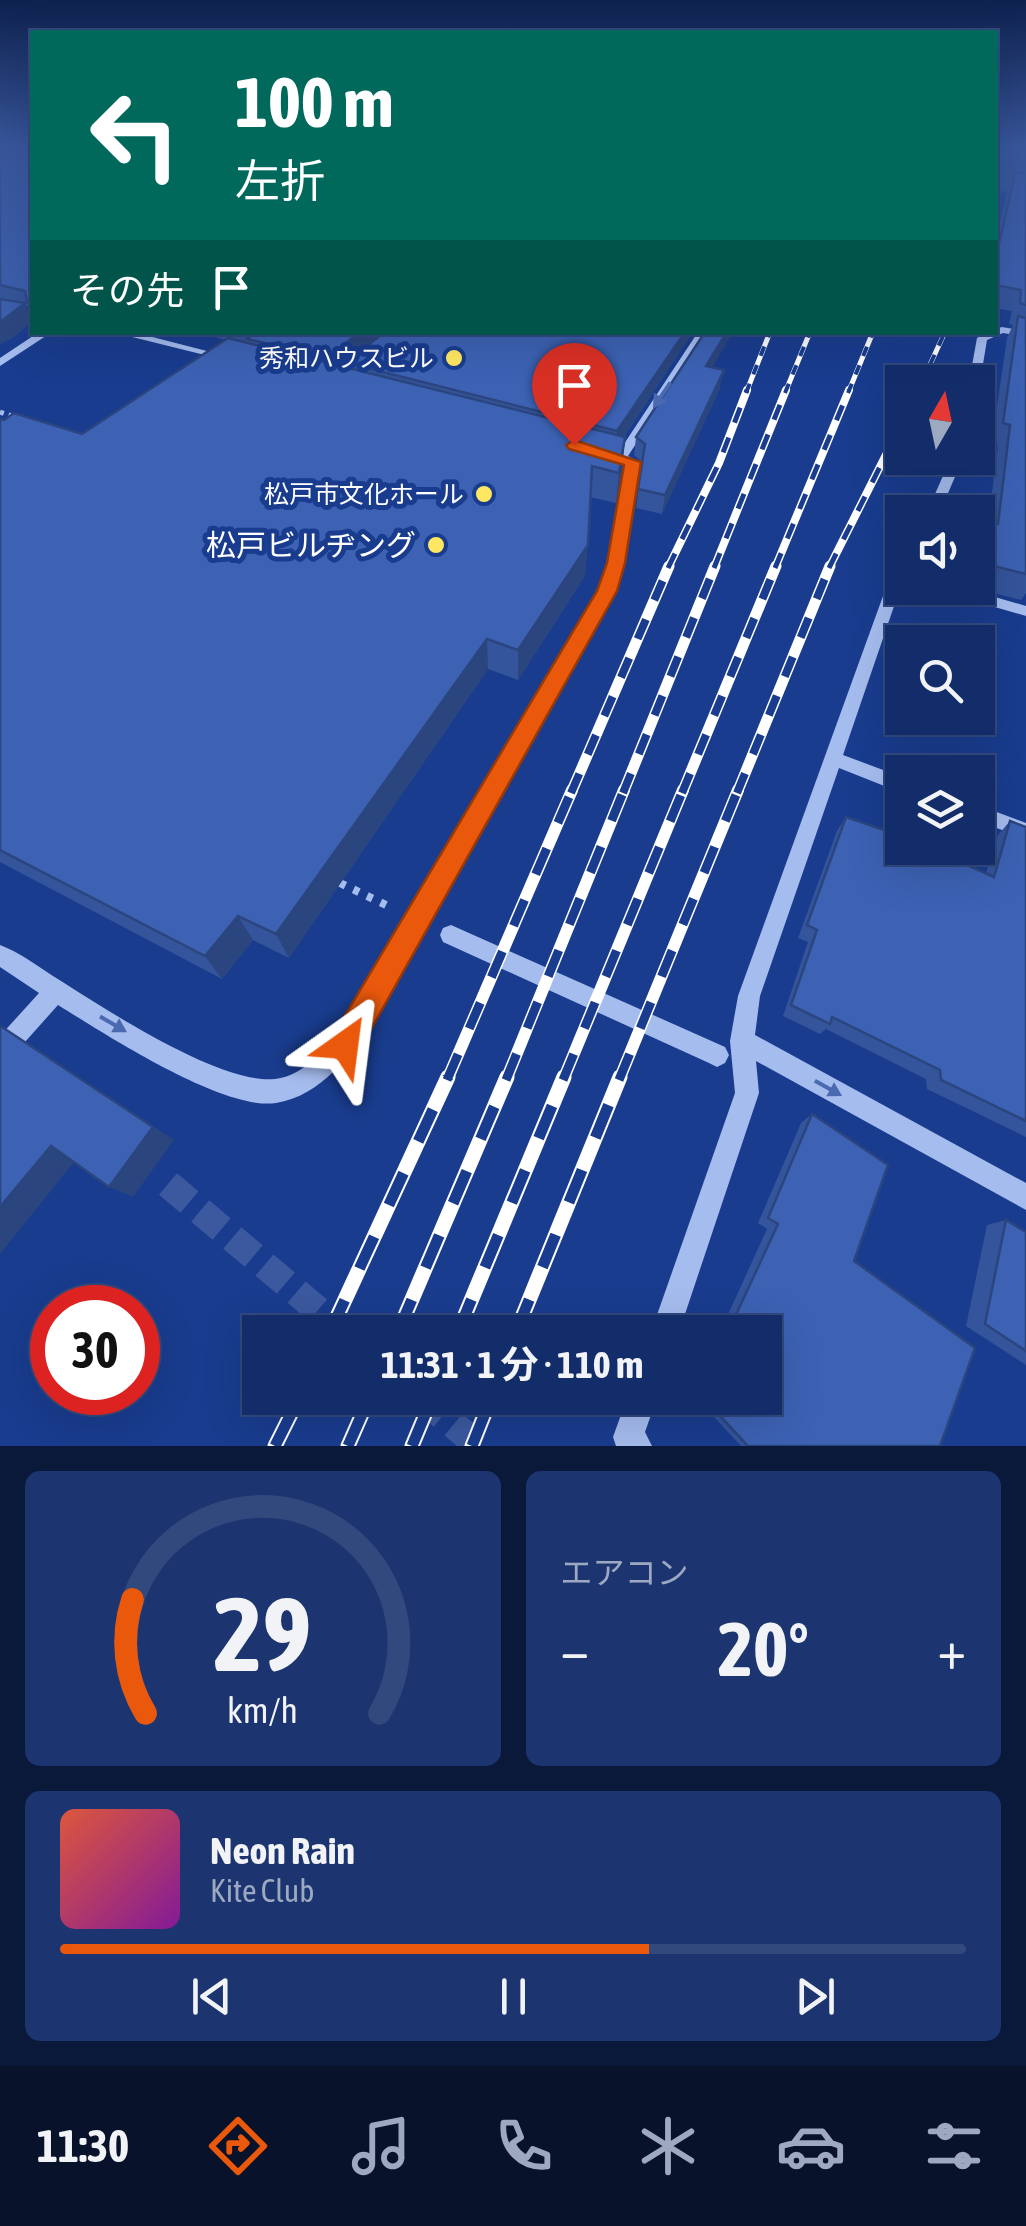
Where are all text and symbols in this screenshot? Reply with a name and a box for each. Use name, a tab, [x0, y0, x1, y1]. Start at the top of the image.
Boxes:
text: 100 m	[235, 62, 394, 142]
icon: left	[70, 70, 200, 200]
text: 左折	[235, 155, 325, 207]
icon: arrive	[204, 260, 259, 315]
text: その先	[70, 269, 184, 312]
pin	[532, 343, 617, 446]
place label: 秀和ハウスビル	[259, 344, 434, 372]
marker: 秀和ハウスビル	[443, 347, 465, 369]
icon: arrive	[547, 358, 602, 413]
north arrow	[885, 365, 995, 475]
map controls	[885, 365, 995, 865]
one-way arrow	[653, 381, 672, 408]
place label: 松戸市文化ホール	[264, 480, 464, 508]
marker: 松戸市文化ホール	[473, 483, 495, 505]
button: sound	[885, 495, 995, 605]
place label: 松戸ビルヂング	[206, 528, 416, 562]
marker: 松戸ビルヂング	[425, 534, 447, 556]
button: search	[885, 625, 995, 735]
button: layers	[885, 755, 995, 865]
position arrow	[293, 993, 397, 1097]
one-way arrow	[99, 1014, 127, 1032]
one-way arrow	[813, 1079, 842, 1096]
speed limit sign: 30	[30, 1285, 160, 1415]
text: 11:31 · 1 分 · 110 m	[381, 1343, 643, 1386]
text: エアコン	[561, 1554, 689, 1591]
text: 29	[214, 1574, 312, 1693]
text: 20°	[718, 1606, 809, 1692]
text: −	[561, 1618, 589, 1681]
text: +	[937, 1618, 966, 1681]
text: km/h	[227, 1690, 298, 1731]
text: Neon Rain	[210, 1829, 355, 1872]
text: Kite Club	[210, 1872, 314, 1909]
icon: previous	[184, 1969, 239, 2024]
icon: pause	[486, 1969, 541, 2024]
icon: next	[788, 1969, 843, 2024]
icon: directions	[203, 2111, 273, 2181]
icon: music	[346, 2111, 416, 2181]
icon: phone	[489, 2111, 559, 2181]
icon: climate	[633, 2111, 703, 2181]
icon: car	[776, 2111, 846, 2181]
icon: filters	[919, 2111, 989, 2181]
text: 11:30	[37, 2120, 129, 2172]

